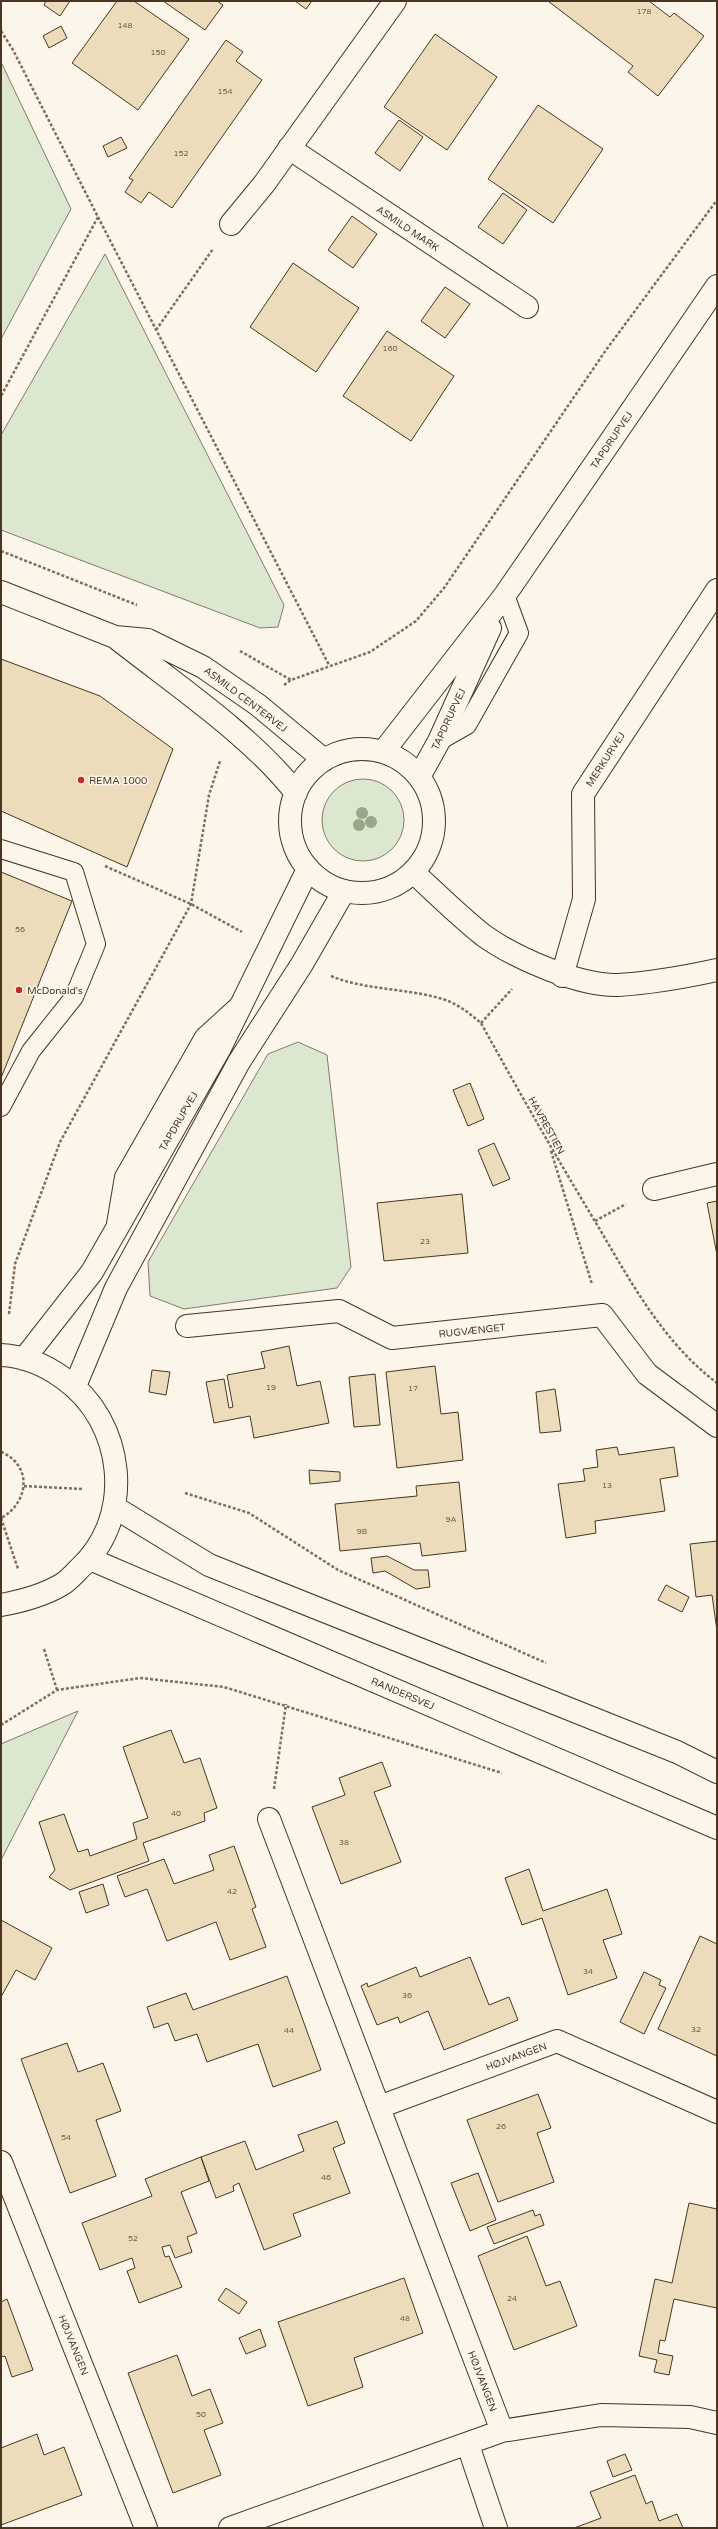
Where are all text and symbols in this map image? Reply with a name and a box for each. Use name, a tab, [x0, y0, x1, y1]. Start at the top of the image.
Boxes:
house number: 178	[636, 7, 652, 16]
house number: 148	[117, 21, 133, 30]
house number: 150	[150, 48, 166, 57]
house number: 154	[217, 87, 233, 96]
house number: 152	[173, 149, 189, 158]
street label: ASMILD MARK	[374, 203, 441, 254]
house number: 160	[382, 344, 398, 353]
street label: TAPDRUPVEJ	[588, 410, 635, 472]
street label: ASMILD CENTERVEJ	[201, 665, 289, 735]
street label: TAPDRUPVEJ	[429, 687, 468, 752]
street label: MERKURVEJ	[584, 730, 628, 789]
marker: REMA 1000	[76, 775, 86, 785]
place label: REMA 1000	[89, 775, 147, 787]
house number: 56	[15, 925, 25, 934]
marker: McDonald's	[14, 985, 24, 995]
place label: McDonald's	[27, 985, 83, 997]
street label: TAPDRUPVEJ	[157, 1090, 201, 1153]
street label: HAVRESTIEN	[525, 1095, 567, 1156]
house number: 23	[420, 1237, 430, 1246]
street label: RUGVÆNGET	[438, 1322, 506, 1340]
house number: 19	[266, 1383, 276, 1392]
house number: 17	[408, 1384, 418, 1393]
house number: 13	[602, 1481, 612, 1490]
house number: 9A	[446, 1515, 457, 1524]
house number: 9B	[357, 1527, 368, 1536]
street label: RANDERSVEJ	[369, 1675, 436, 1713]
house number: 40	[171, 1809, 181, 1818]
house number: 38	[339, 1838, 349, 1847]
house number: 42	[227, 1887, 237, 1896]
house number: 34	[583, 1967, 593, 1976]
house number: 36	[402, 1991, 412, 2000]
house number: 32	[691, 2025, 701, 2034]
house number: 44	[284, 2026, 294, 2035]
street label: HØJVANGEN	[484, 2040, 549, 2074]
house number: 26	[496, 2122, 506, 2131]
house number: 54	[61, 2133, 71, 2142]
house number: 46	[321, 2173, 331, 2182]
house number: 52	[128, 2234, 138, 2243]
house number: 24	[507, 2294, 517, 2303]
street label: HØJVANGEN	[56, 2313, 91, 2377]
house number: 48	[400, 2314, 410, 2323]
street label: HØJVANGEN	[465, 2349, 499, 2413]
house number: 50	[196, 2410, 206, 2419]

